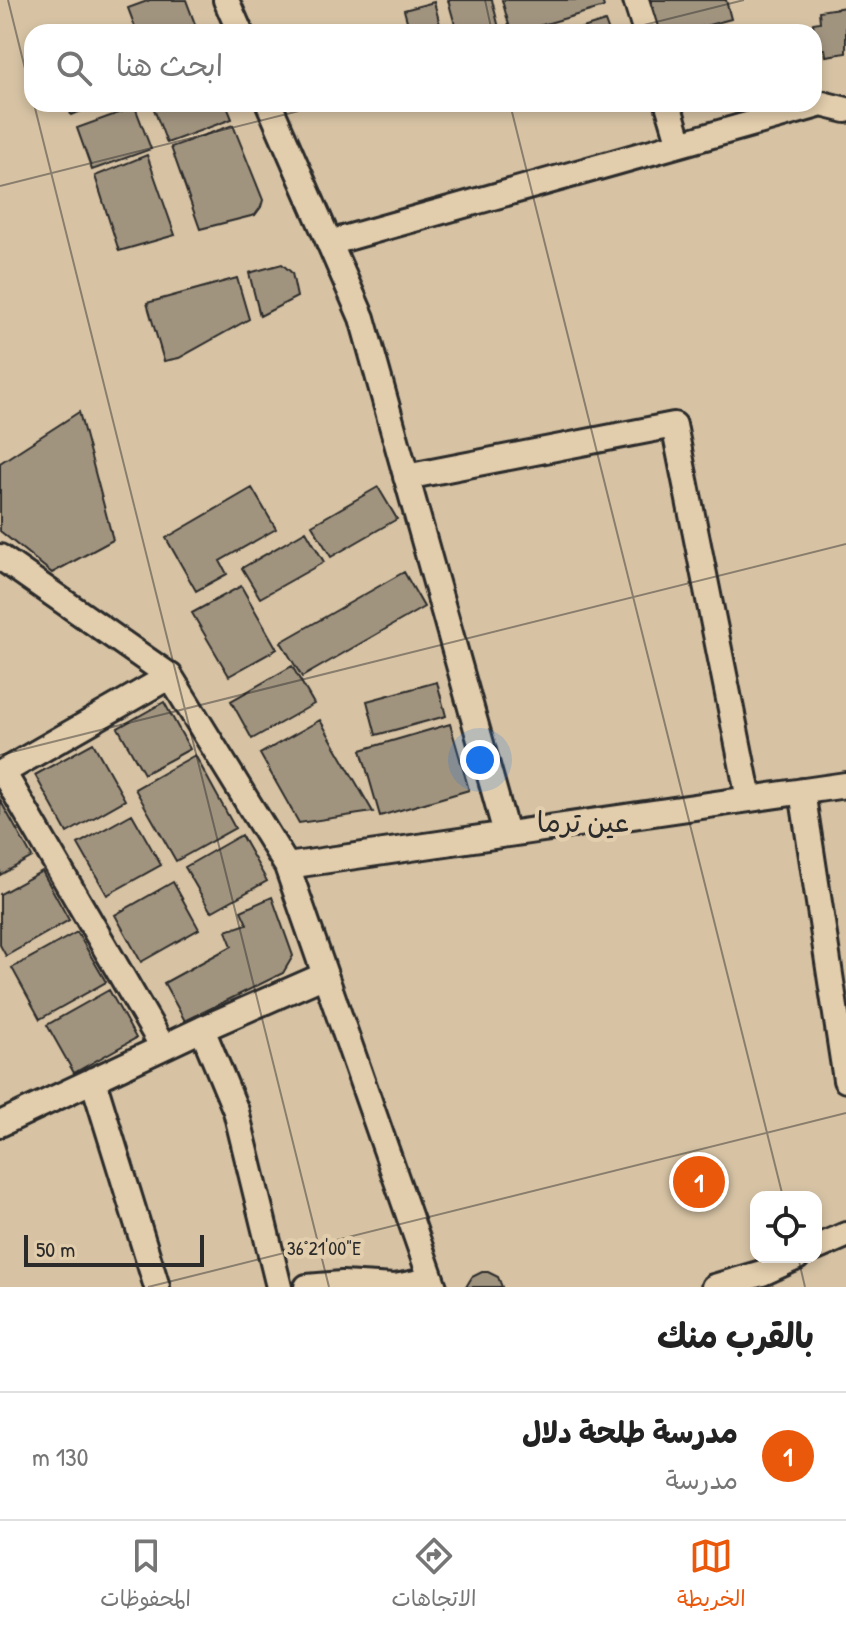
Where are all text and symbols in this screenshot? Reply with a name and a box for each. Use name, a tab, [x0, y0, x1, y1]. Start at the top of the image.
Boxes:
search box	[24, 24, 822, 112]
text: ابحث هنا	[116, 45, 223, 85]
icon: search	[52, 46, 96, 90]
your location	[460, 740, 500, 780]
district label: عين ترما	[537, 803, 629, 841]
pin: 1	[673, 1152, 725, 1212]
map controls	[750, 1191, 822, 1263]
button: locate	[750, 1191, 822, 1263]
scale bar	[24, 1231, 204, 1267]
text: 50 m	[36, 1234, 75, 1264]
text: 36°21'00"E	[287, 1234, 361, 1261]
text: بالقرب منك	[657, 1313, 814, 1359]
text: مدرسة طلحة دلال	[522, 1412, 738, 1452]
text: 130 m	[32, 1439, 88, 1474]
text: 1	[783, 1439, 793, 1474]
text: مدرسة	[666, 1462, 738, 1497]
tab: المحفوظات	[100, 1534, 191, 1618]
tab: الاتجاهات	[392, 1534, 476, 1618]
tab: الخريطة	[677, 1534, 746, 1618]

